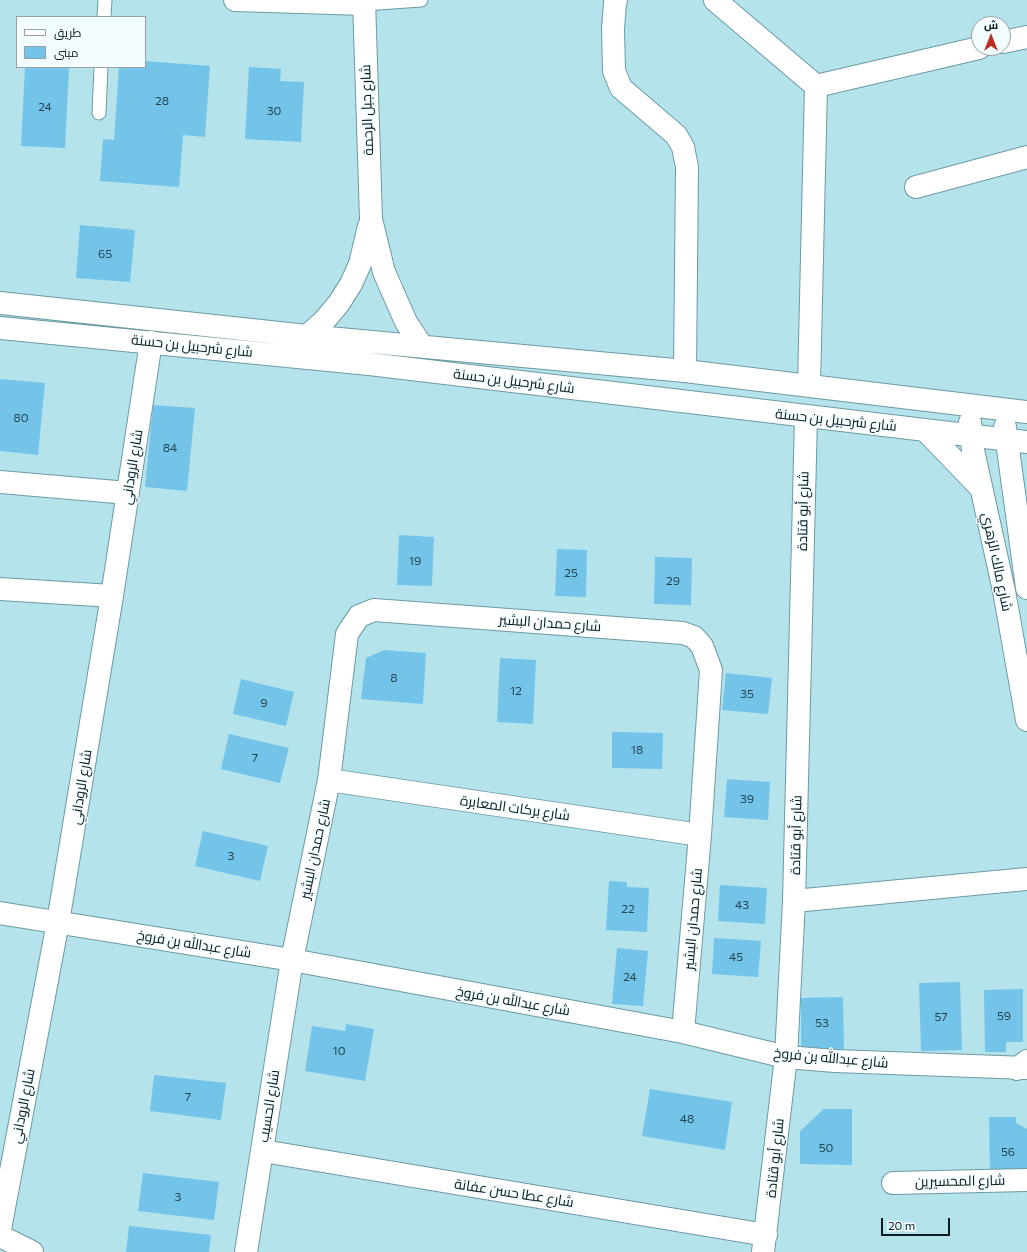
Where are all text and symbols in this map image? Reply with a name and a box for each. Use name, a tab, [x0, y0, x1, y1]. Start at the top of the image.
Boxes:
legend	[16, 16, 146, 68]
north arrow	[971, 16, 1011, 56]
text: ش	[984, 18, 998, 31]
text: طريق	[54, 25, 81, 39]
text: مبنى	[54, 45, 79, 59]
street label: شارع جبل الرحمة	[357, 64, 377, 156]
house number: 28	[155, 94, 169, 108]
house number: 24	[38, 100, 52, 114]
house number: 30	[267, 104, 281, 118]
house number: 65	[98, 247, 112, 261]
street label: شارع شرحبيل بن حسنة	[130, 331, 254, 361]
street label: شارع شرحبيل بن حسنة	[452, 365, 576, 397]
street label: شارع شرحبيل بن حسنة	[774, 405, 898, 435]
house number: 80	[13, 411, 29, 425]
street label: شارع الروداني	[118, 428, 146, 506]
house number: 84	[163, 441, 177, 455]
street label: شارع أبو قتادة	[794, 471, 812, 551]
street label: شارع مالك الزهري	[978, 511, 1016, 613]
house number: 19	[409, 554, 421, 568]
house number: 25	[564, 566, 578, 580]
house number: 29	[666, 574, 680, 588]
street label: شارع حمدان البشير	[498, 611, 602, 635]
house number: 8	[390, 671, 398, 685]
house number: 12	[510, 684, 522, 698]
house number: 35	[740, 687, 754, 701]
house number: 9	[260, 696, 268, 710]
house number: 18	[631, 743, 643, 757]
street label: شارع الروداني	[67, 748, 95, 826]
house number: 7	[252, 751, 258, 765]
street label: شارع بركات المعابرة	[459, 792, 571, 824]
house number: 39	[740, 792, 754, 806]
street label: شارع أبو قتادة	[787, 795, 805, 875]
street label: شارع حمدان البشير	[296, 797, 334, 901]
house number: 3	[228, 849, 234, 863]
street label: شارع حمدان البشير	[680, 867, 706, 971]
house number: 43	[735, 898, 749, 912]
house number: 22	[621, 902, 635, 916]
street label: شارع عبدالله بن فروخ	[136, 927, 252, 961]
house number: 45	[729, 950, 743, 964]
house number: 24	[623, 970, 637, 984]
street label: شارع عبدالله بن فروخ	[455, 983, 571, 1019]
house number: 59	[997, 1009, 1011, 1023]
house number: 57	[934, 1010, 948, 1024]
house number: 53	[815, 1016, 829, 1030]
house number: 10	[333, 1044, 345, 1058]
street label: شارع عبدالله بن فروخ	[773, 1045, 889, 1071]
street label: شارع الروداني	[8, 1067, 38, 1145]
street label: شارع الحسيب	[255, 1068, 283, 1144]
house number: 7	[185, 1090, 191, 1104]
house number: 48	[680, 1112, 694, 1126]
street label: شارع أبو قتادة	[762, 1117, 788, 1199]
house number: 50	[819, 1141, 833, 1155]
house number: 56	[1001, 1145, 1015, 1159]
street label: شارع المحسيرين	[915, 1172, 1005, 1190]
street label: شارع عطا حسن عفانة	[453, 1175, 575, 1211]
house number: 3	[175, 1190, 181, 1204]
scale bar	[883, 1210, 952, 1236]
text: 20 m	[888, 1218, 915, 1232]

